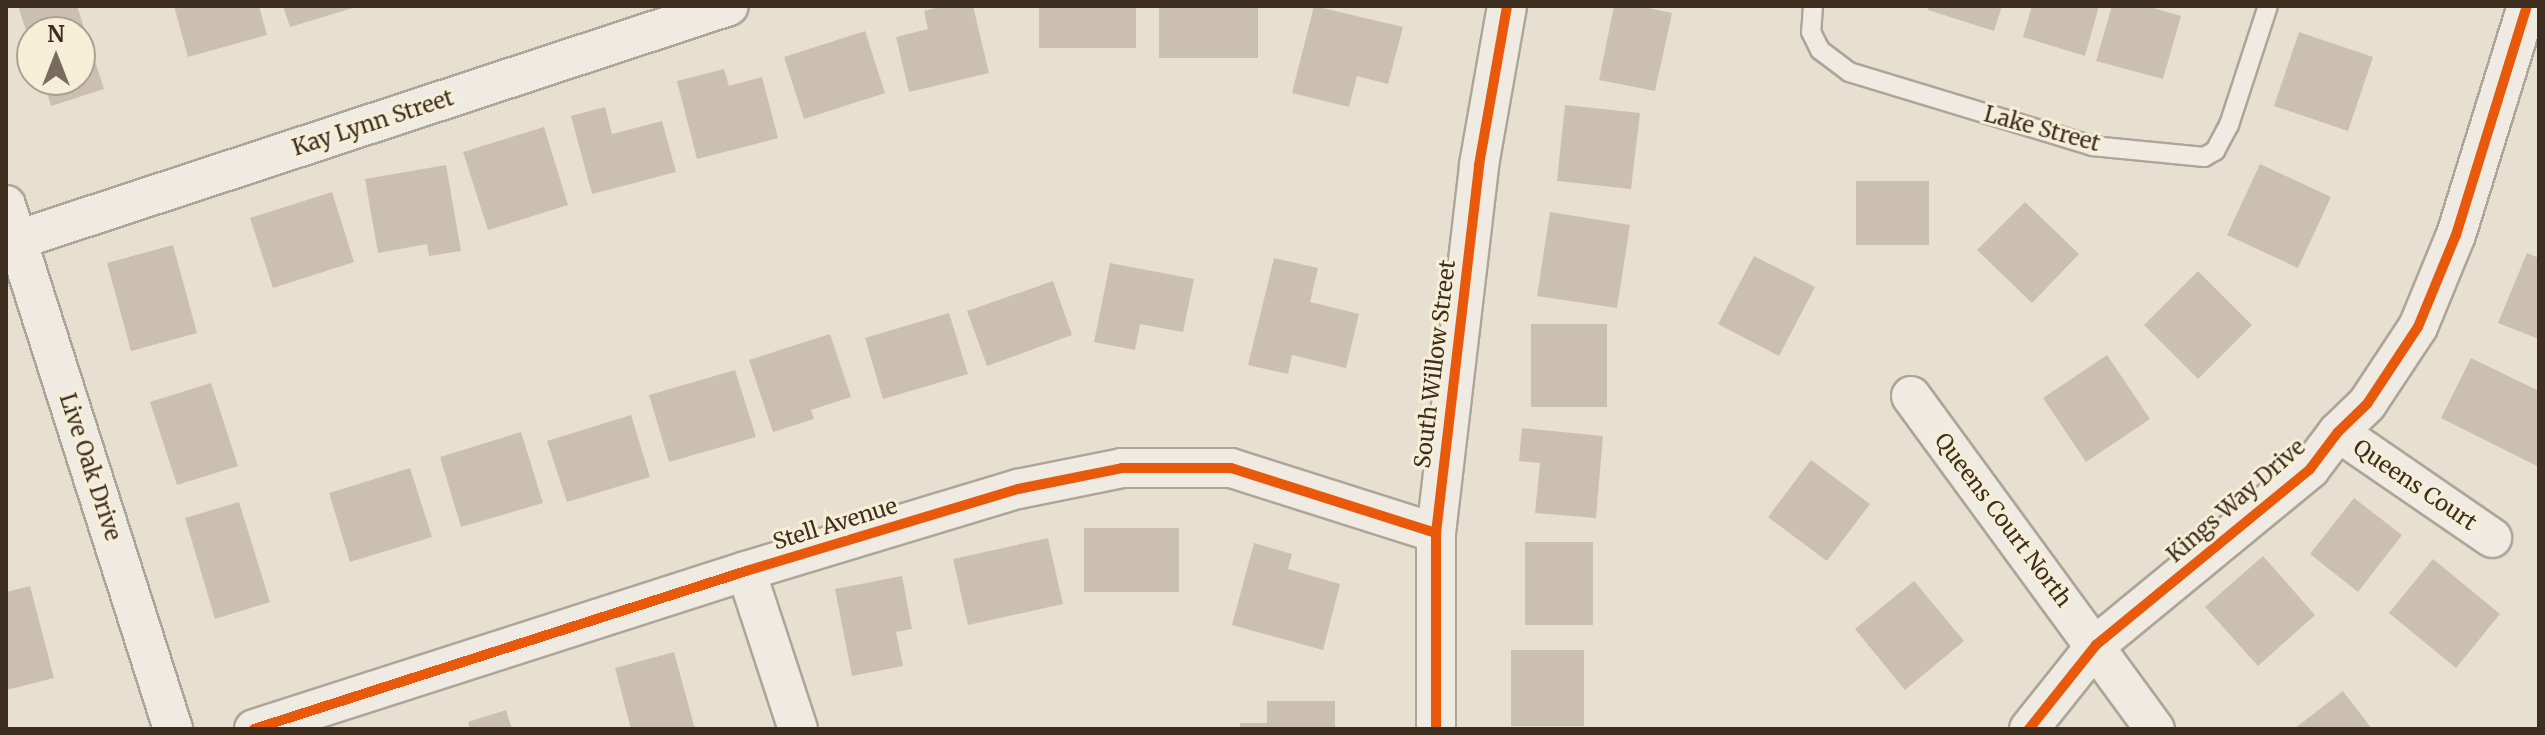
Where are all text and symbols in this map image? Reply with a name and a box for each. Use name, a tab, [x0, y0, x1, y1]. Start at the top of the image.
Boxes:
north arrow	[16, 16, 96, 96]
text: N	[47, 20, 65, 48]
street label: Kay Lynn Street	[289, 85, 457, 161]
street label: Lake Street	[1981, 101, 2103, 157]
street label: South Willow Street	[1409, 258, 1461, 470]
street label: Live Oak Drive	[54, 390, 126, 544]
street label: Queens Court North	[1929, 428, 2077, 612]
street label: Kings Way Drive	[2162, 434, 2310, 568]
street label: Queens Court	[2348, 434, 2482, 536]
street label: Stell Avenue	[770, 493, 900, 555]

